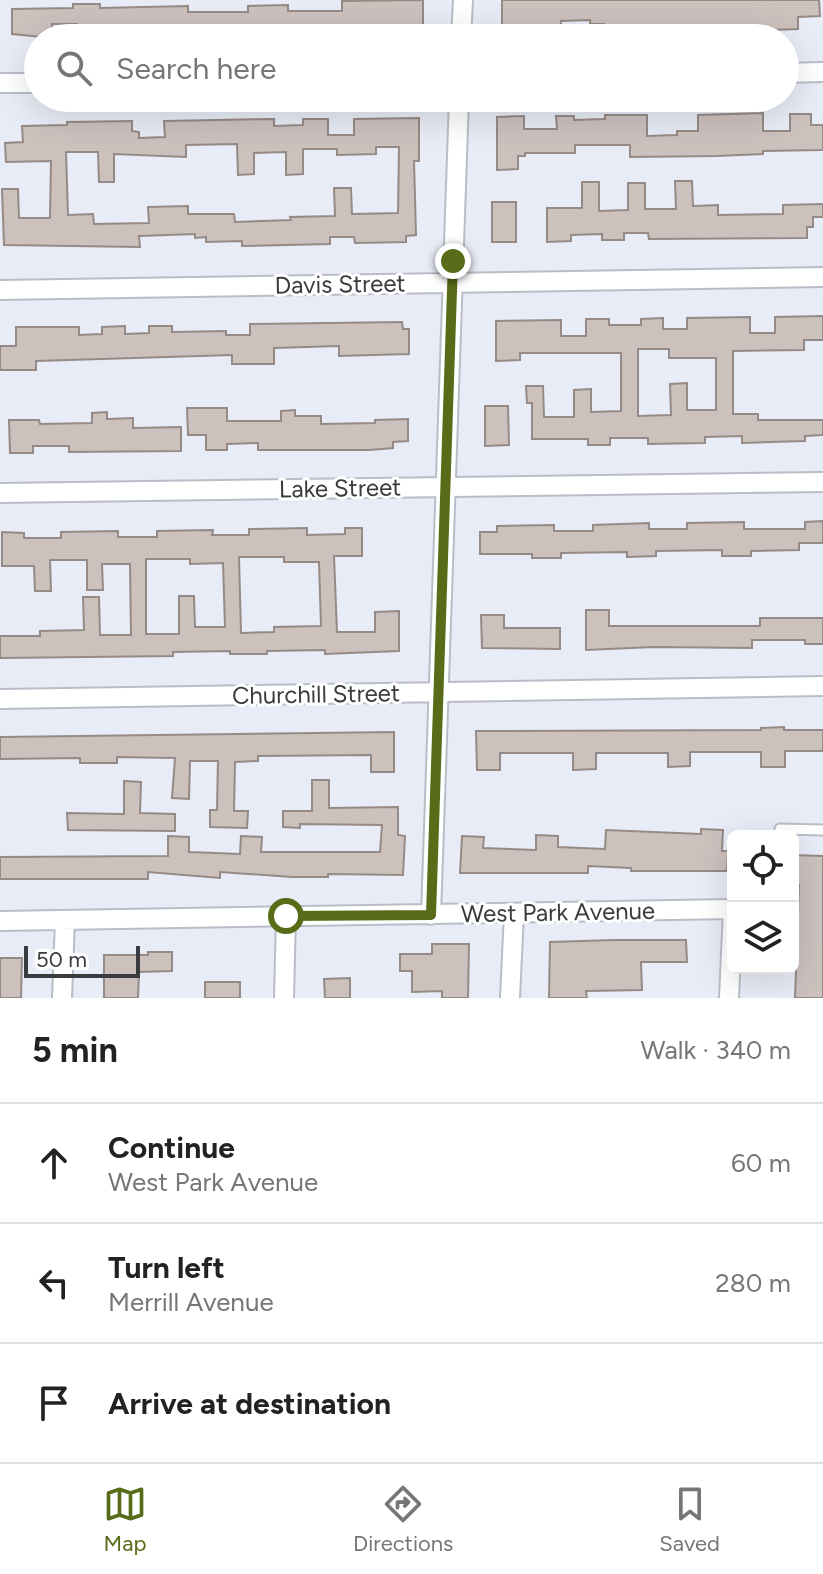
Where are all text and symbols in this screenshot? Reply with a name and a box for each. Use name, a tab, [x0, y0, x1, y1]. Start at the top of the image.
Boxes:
search box	[24, 24, 799, 112]
icon: search	[52, 46, 96, 90]
text: Search here	[116, 50, 276, 87]
route end	[435, 243, 471, 279]
street label: Davis Street	[274, 268, 406, 300]
street label: Lake Street	[279, 472, 401, 504]
street label: Churchill Street	[232, 678, 400, 710]
map controls	[727, 830, 799, 974]
button: locate	[727, 830, 799, 902]
street label: West Park Avenue	[461, 896, 655, 928]
route start	[268, 898, 304, 934]
button: layers	[727, 902, 799, 974]
scale bar	[24, 942, 140, 978]
text: 50 m	[36, 946, 87, 973]
text: 5 min	[32, 1030, 118, 1071]
text: Walk · 340 m	[641, 1034, 791, 1066]
text: Continue	[108, 1129, 235, 1166]
icon: ahead	[32, 1141, 76, 1185]
text: 60 m	[731, 1147, 791, 1179]
text: West Park Avenue	[108, 1166, 318, 1198]
text: Turn left	[108, 1249, 225, 1286]
icon: left	[32, 1261, 76, 1305]
text: 280 m	[715, 1267, 791, 1299]
text: Merrill Avenue	[108, 1286, 274, 1318]
icon: arrive	[32, 1381, 76, 1425]
text: Arrive at destination	[108, 1385, 391, 1422]
tab: Map	[103, 1482, 147, 1557]
tab: Directions	[353, 1482, 453, 1557]
tab: Saved	[659, 1482, 720, 1557]

